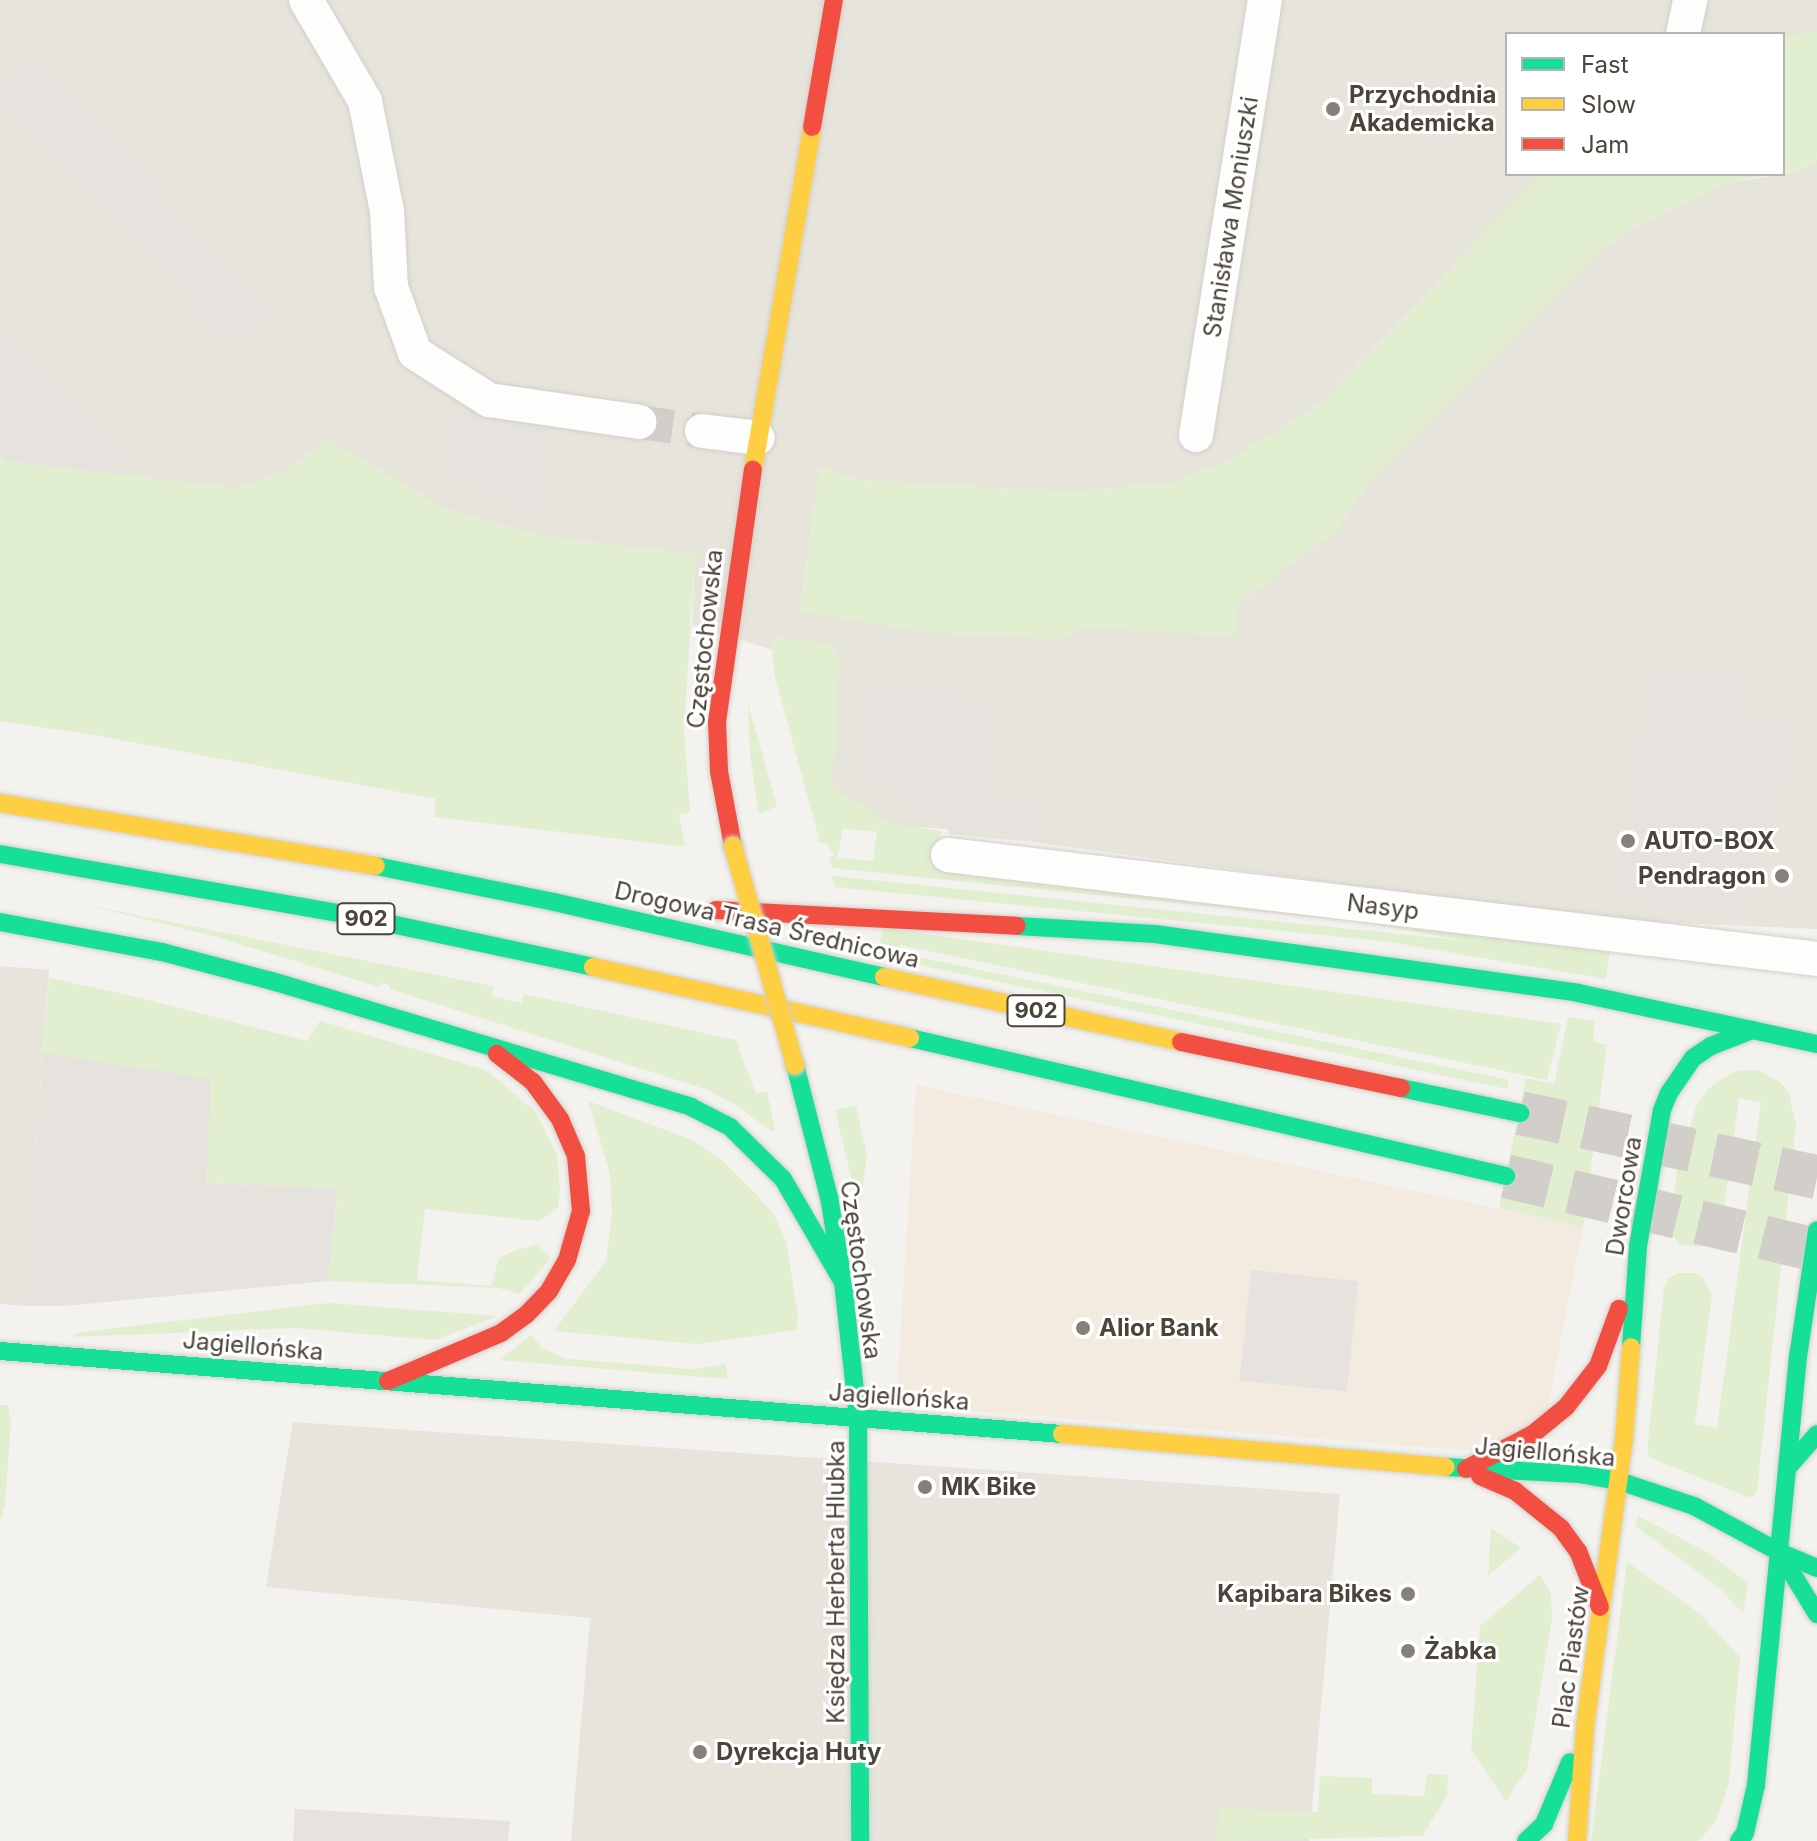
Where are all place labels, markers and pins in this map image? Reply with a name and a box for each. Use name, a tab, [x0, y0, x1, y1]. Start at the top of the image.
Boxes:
place label: Przychodnia Akademicka	[1349, 81, 1496, 137]
marker: Przychodnia Akademicka	[1324, 100, 1342, 118]
place label: AUTO-BOX	[1644, 827, 1775, 855]
marker: AUTO-BOX	[1619, 832, 1637, 850]
place label: Pendragon	[1638, 862, 1766, 890]
marker: Pendragon	[1773, 867, 1791, 885]
place label: Alior Bank	[1099, 1314, 1219, 1342]
marker: Alior Bank	[1074, 1319, 1092, 1337]
place label: MK Bike	[941, 1473, 1036, 1501]
marker: MK Bike	[916, 1478, 934, 1496]
place label: Kapibara Bikes	[1217, 1580, 1392, 1608]
marker: Kapibara Bikes	[1399, 1585, 1417, 1603]
place label: Żabka	[1424, 1637, 1497, 1665]
marker: Żabka	[1399, 1642, 1417, 1660]
place label: Dyrekcja Huty	[716, 1738, 882, 1766]
marker: Dyrekcja Huty	[691, 1743, 709, 1761]

